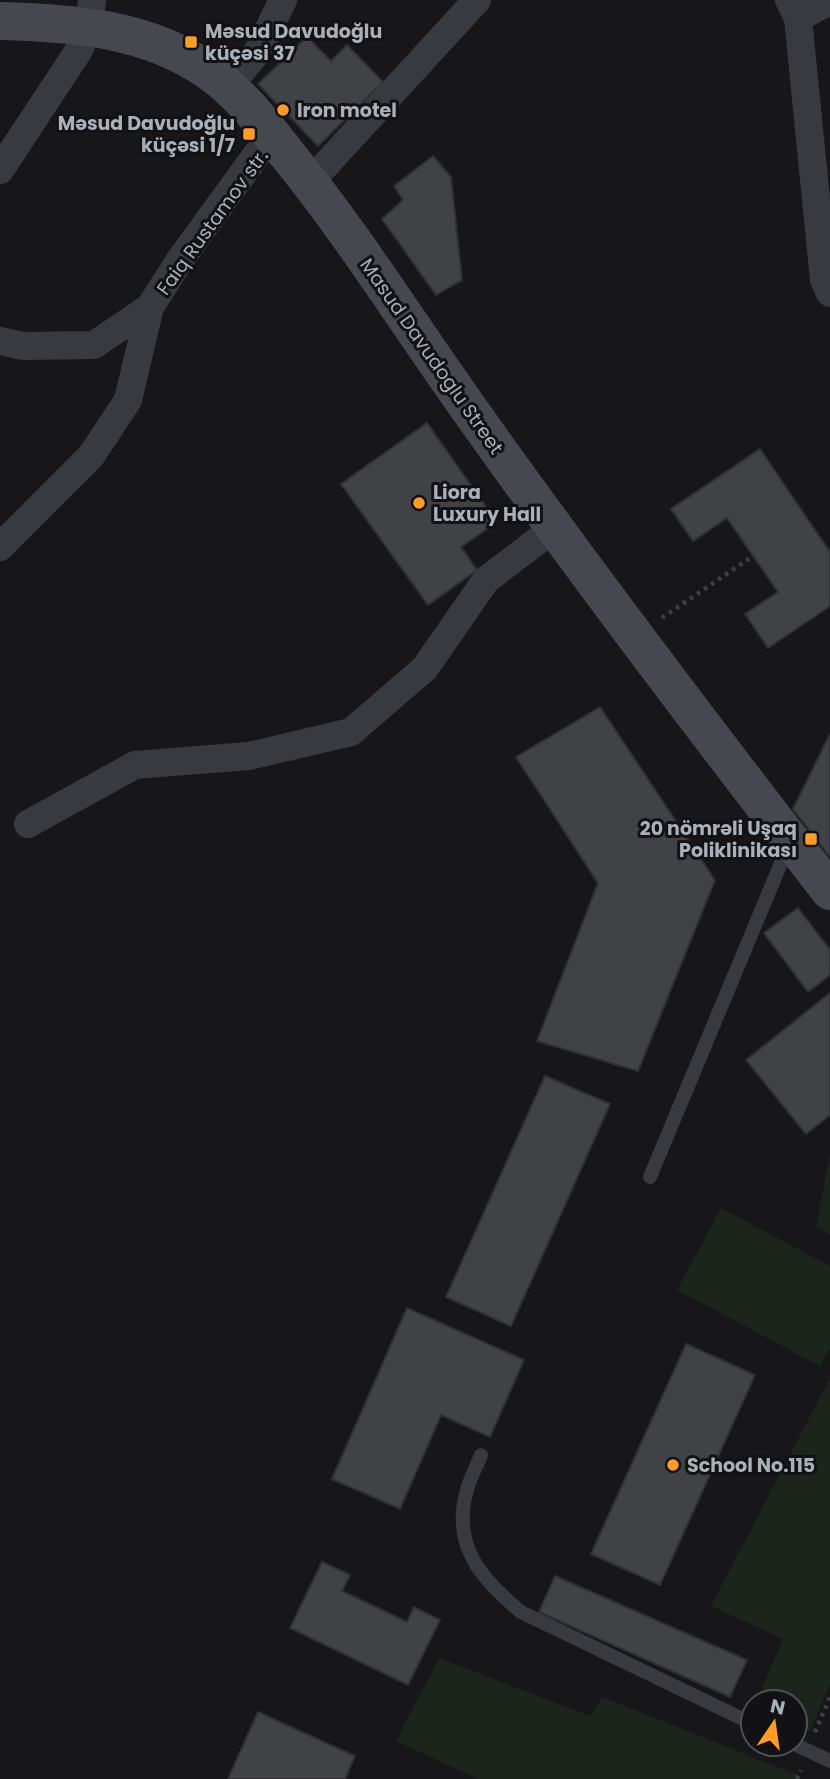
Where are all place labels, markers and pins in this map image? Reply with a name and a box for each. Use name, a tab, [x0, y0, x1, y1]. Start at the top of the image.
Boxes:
place label: Məsud Davudoğlu küçəsi 37	[205, 18, 382, 67]
marker: Məsud Davudoğlu küçəsi 37	[183, 34, 199, 50]
place label: Iron motel	[297, 97, 397, 124]
marker: Iron motel	[275, 102, 291, 118]
place label: Məsud Davudoğlu küçəsi 1/7	[58, 110, 235, 159]
marker: Məsud Davudoğlu küçəsi 1/7	[241, 126, 257, 142]
place label: Liora Luxury Hall	[433, 479, 541, 528]
marker: Liora Luxury Hall	[411, 495, 427, 511]
place label: 20 nömrəli Uşaq Poliklinikası	[640, 815, 797, 864]
marker: 20 nömrəli Uşaq Poliklinikası	[803, 831, 819, 847]
place label: School No.115	[687, 1452, 815, 1479]
marker: School No.115	[665, 1457, 681, 1473]

